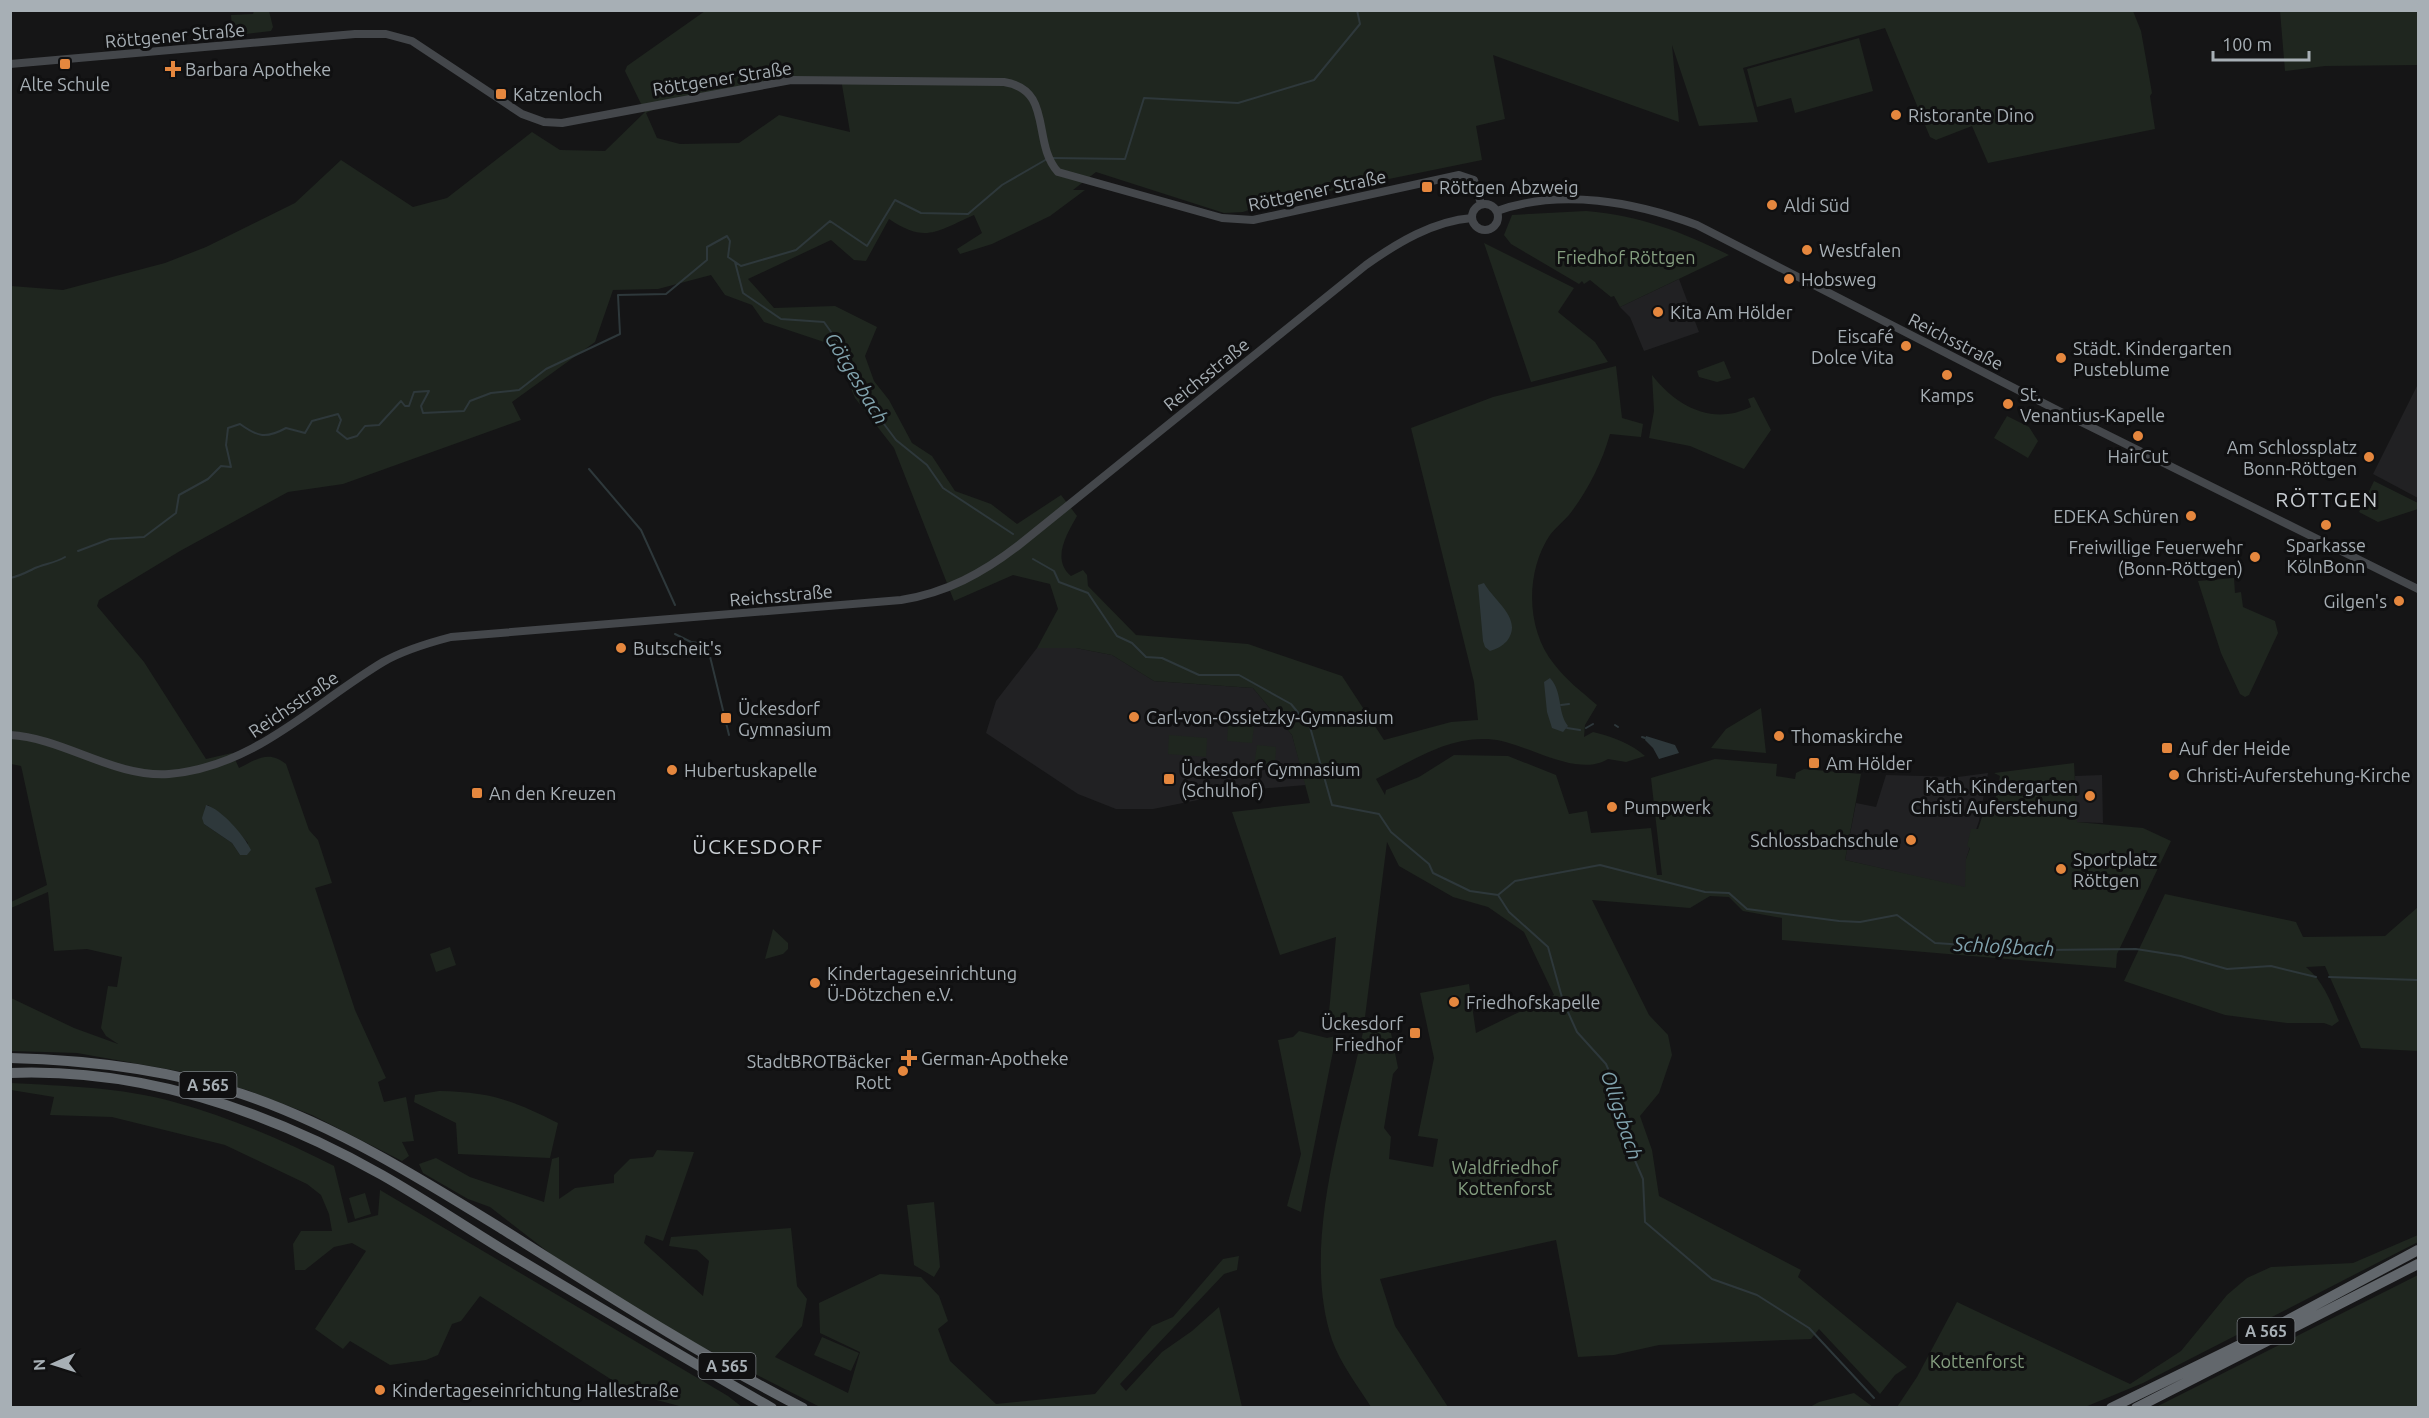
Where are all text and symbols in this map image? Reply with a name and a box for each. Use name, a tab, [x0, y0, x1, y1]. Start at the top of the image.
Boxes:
street label: Röttgener Straße	[104, 19, 246, 51]
scale bar	[2213, 24, 2309, 62]
text: 100 m	[2222, 34, 2272, 54]
marker: Alte Schule	[58, 57, 72, 71]
street label: Röttgener Straße	[651, 57, 793, 99]
place label: Barbara Apotheke	[185, 59, 331, 79]
marker: Barbara Apotheke	[166, 62, 180, 76]
place label: Alte Schule	[20, 74, 110, 94]
place label: Katzenloch	[513, 84, 603, 104]
marker: Katzenloch	[494, 87, 508, 101]
place label: Ristorante Dino	[1908, 105, 2034, 125]
marker: Ristorante Dino	[1889, 108, 1903, 122]
street label: Röttgener Straße	[1246, 166, 1388, 214]
place label: Röttgen Abzweig	[1439, 177, 1579, 197]
marker: Röttgen Abzweig	[1420, 180, 1434, 194]
place label: Aldi Süd	[1784, 195, 1850, 215]
marker: Aldi Süd	[1765, 198, 1779, 212]
place label: Westfalen	[1819, 240, 1901, 260]
marker: Westfalen	[1800, 243, 1814, 257]
park label: Friedhof Röttgen	[1557, 247, 1696, 267]
place label: Hobsweg	[1801, 269, 1877, 289]
marker: Hobsweg	[1782, 272, 1796, 286]
place label: Kita Am Hölder	[1670, 302, 1793, 322]
marker: Kita Am Hölder	[1651, 305, 1665, 319]
street label: Reichsstraße	[1905, 309, 2007, 373]
place label: Eiscafé Dolce Vita	[1811, 326, 1894, 367]
water label: Götgesbach	[821, 328, 893, 428]
street label: Reichsstraße	[1159, 334, 1253, 414]
place label: Städt. Kindergarten Pusteblume	[2073, 338, 2232, 379]
marker: Eiscafé Dolce Vita	[1899, 339, 1913, 353]
marker: Städt. Kindergarten Pusteblume	[2054, 351, 2068, 365]
marker: Kamps	[1940, 368, 1954, 382]
place label: St. Venantius-Kapelle	[2020, 384, 2165, 425]
place label: Kamps	[1920, 385, 1974, 405]
marker: St. Venantius-Kapelle	[2001, 397, 2015, 411]
marker: HairCut	[2131, 429, 2145, 443]
place label: Am Schlossplatz Bonn-Röttgen	[2227, 437, 2357, 478]
place label: HairCut	[2107, 446, 2169, 466]
marker: Am Schlossplatz Bonn-Röttgen	[2362, 450, 2376, 464]
district label: RÖTTGEN	[2275, 487, 2379, 511]
place label: EDEKA Schüren	[2053, 506, 2179, 526]
marker: EDEKA Schüren	[2184, 509, 2198, 523]
marker: Sparkasse KölnBonn	[2319, 518, 2333, 532]
place label: Sparkasse KölnBonn	[2286, 535, 2366, 576]
place label: Freiwillige Feuerwehr (Bonn-Röttgen)	[2068, 537, 2243, 579]
marker: Freiwillige Feuerwehr (Bonn-Röttgen)	[2248, 550, 2262, 564]
street label: Reichsstraße	[728, 581, 834, 609]
place label: Gilgen's	[2324, 591, 2387, 611]
marker: Gilgen's	[2392, 594, 2406, 608]
place label: Butscheit's	[633, 638, 722, 658]
marker: Butscheit's	[614, 641, 628, 655]
street label: Reichsstraße	[244, 667, 342, 741]
place label: Ückesdorf Gymnasium	[738, 698, 832, 739]
place label: Carl-von-Ossietzky-Gymnasium	[1146, 707, 1394, 727]
marker: Carl-von-Ossietzky-Gymnasium	[1127, 710, 1141, 724]
marker: Ückesdorf Gymnasium	[719, 711, 733, 725]
place label: Thomaskirche	[1791, 726, 1903, 746]
marker: Thomaskirche	[1772, 729, 1786, 743]
place label: Auf der Heide	[2179, 738, 2291, 758]
marker: Auf der Heide	[2160, 741, 2174, 755]
place label: Am Hölder	[1826, 753, 1913, 773]
marker: Am Hölder	[1807, 756, 1821, 770]
place label: Ückesdorf Gymnasium (Schulhof)	[1181, 759, 1361, 801]
place label: Hubertuskapelle	[684, 760, 817, 780]
marker: Hubertuskapelle	[665, 763, 679, 777]
place label: Christi-Auferstehung-Kirche	[2186, 765, 2411, 785]
marker: Christi-Auferstehung-Kirche	[2167, 768, 2181, 782]
marker: Ückesdorf Gymnasium (Schulhof)	[1162, 772, 1176, 786]
place label: Kath. Kindergarten Christi Auferstehung	[1911, 776, 2078, 817]
place label: An den Kreuzen	[489, 783, 616, 803]
marker: An den Kreuzen	[470, 786, 484, 800]
marker: Kath. Kindergarten Christi Auferstehung	[2083, 789, 2097, 803]
place label: Pumpwerk	[1624, 797, 1711, 817]
marker: Pumpwerk	[1605, 800, 1619, 814]
place label: Schlossbachschule	[1750, 830, 1899, 850]
marker: Schlossbachschule	[1904, 833, 1918, 847]
district label: ÜCKESDORF	[692, 834, 824, 858]
place label: Sportplatz Röttgen	[2073, 849, 2157, 890]
marker: Sportplatz Röttgen	[2054, 862, 2068, 876]
water label: Schloßbach	[1952, 932, 2055, 960]
place label: Kindertageseinrichtung Ü-Dötzchen e.V.	[827, 963, 1017, 1004]
marker: Kindertageseinrichtung Ü-Dötzchen e.V.	[808, 976, 822, 990]
place label: Friedhofskapelle	[1466, 992, 1600, 1012]
marker: Friedhofskapelle	[1447, 995, 1461, 1009]
place label: Ückesdorf Friedhof	[1321, 1013, 1403, 1054]
marker: Ückesdorf Friedhof	[1408, 1026, 1422, 1040]
place label: German-Apotheke	[921, 1048, 1069, 1068]
place label: StadtBROTBäcker Rott	[747, 1051, 891, 1092]
marker: German-Apotheke	[902, 1051, 916, 1065]
marker: StadtBROTBäcker Rott	[896, 1064, 910, 1078]
water label: Olligsbach	[1597, 1067, 1647, 1163]
road number: A 565	[180, 1072, 236, 1098]
park label: Waldfriedhof Kottenforst	[1452, 1157, 1559, 1198]
road number: A 565	[2238, 1318, 2294, 1344]
north arrow	[24, 1334, 84, 1394]
park label: Kottenforst	[1930, 1351, 2024, 1371]
road number: A 565	[698, 1353, 756, 1379]
text: N	[30, 1358, 48, 1371]
place label: Kindertageseinrichtung Hallestraße	[392, 1380, 679, 1400]
marker: Kindertageseinrichtung Hallestraße	[373, 1383, 387, 1397]

